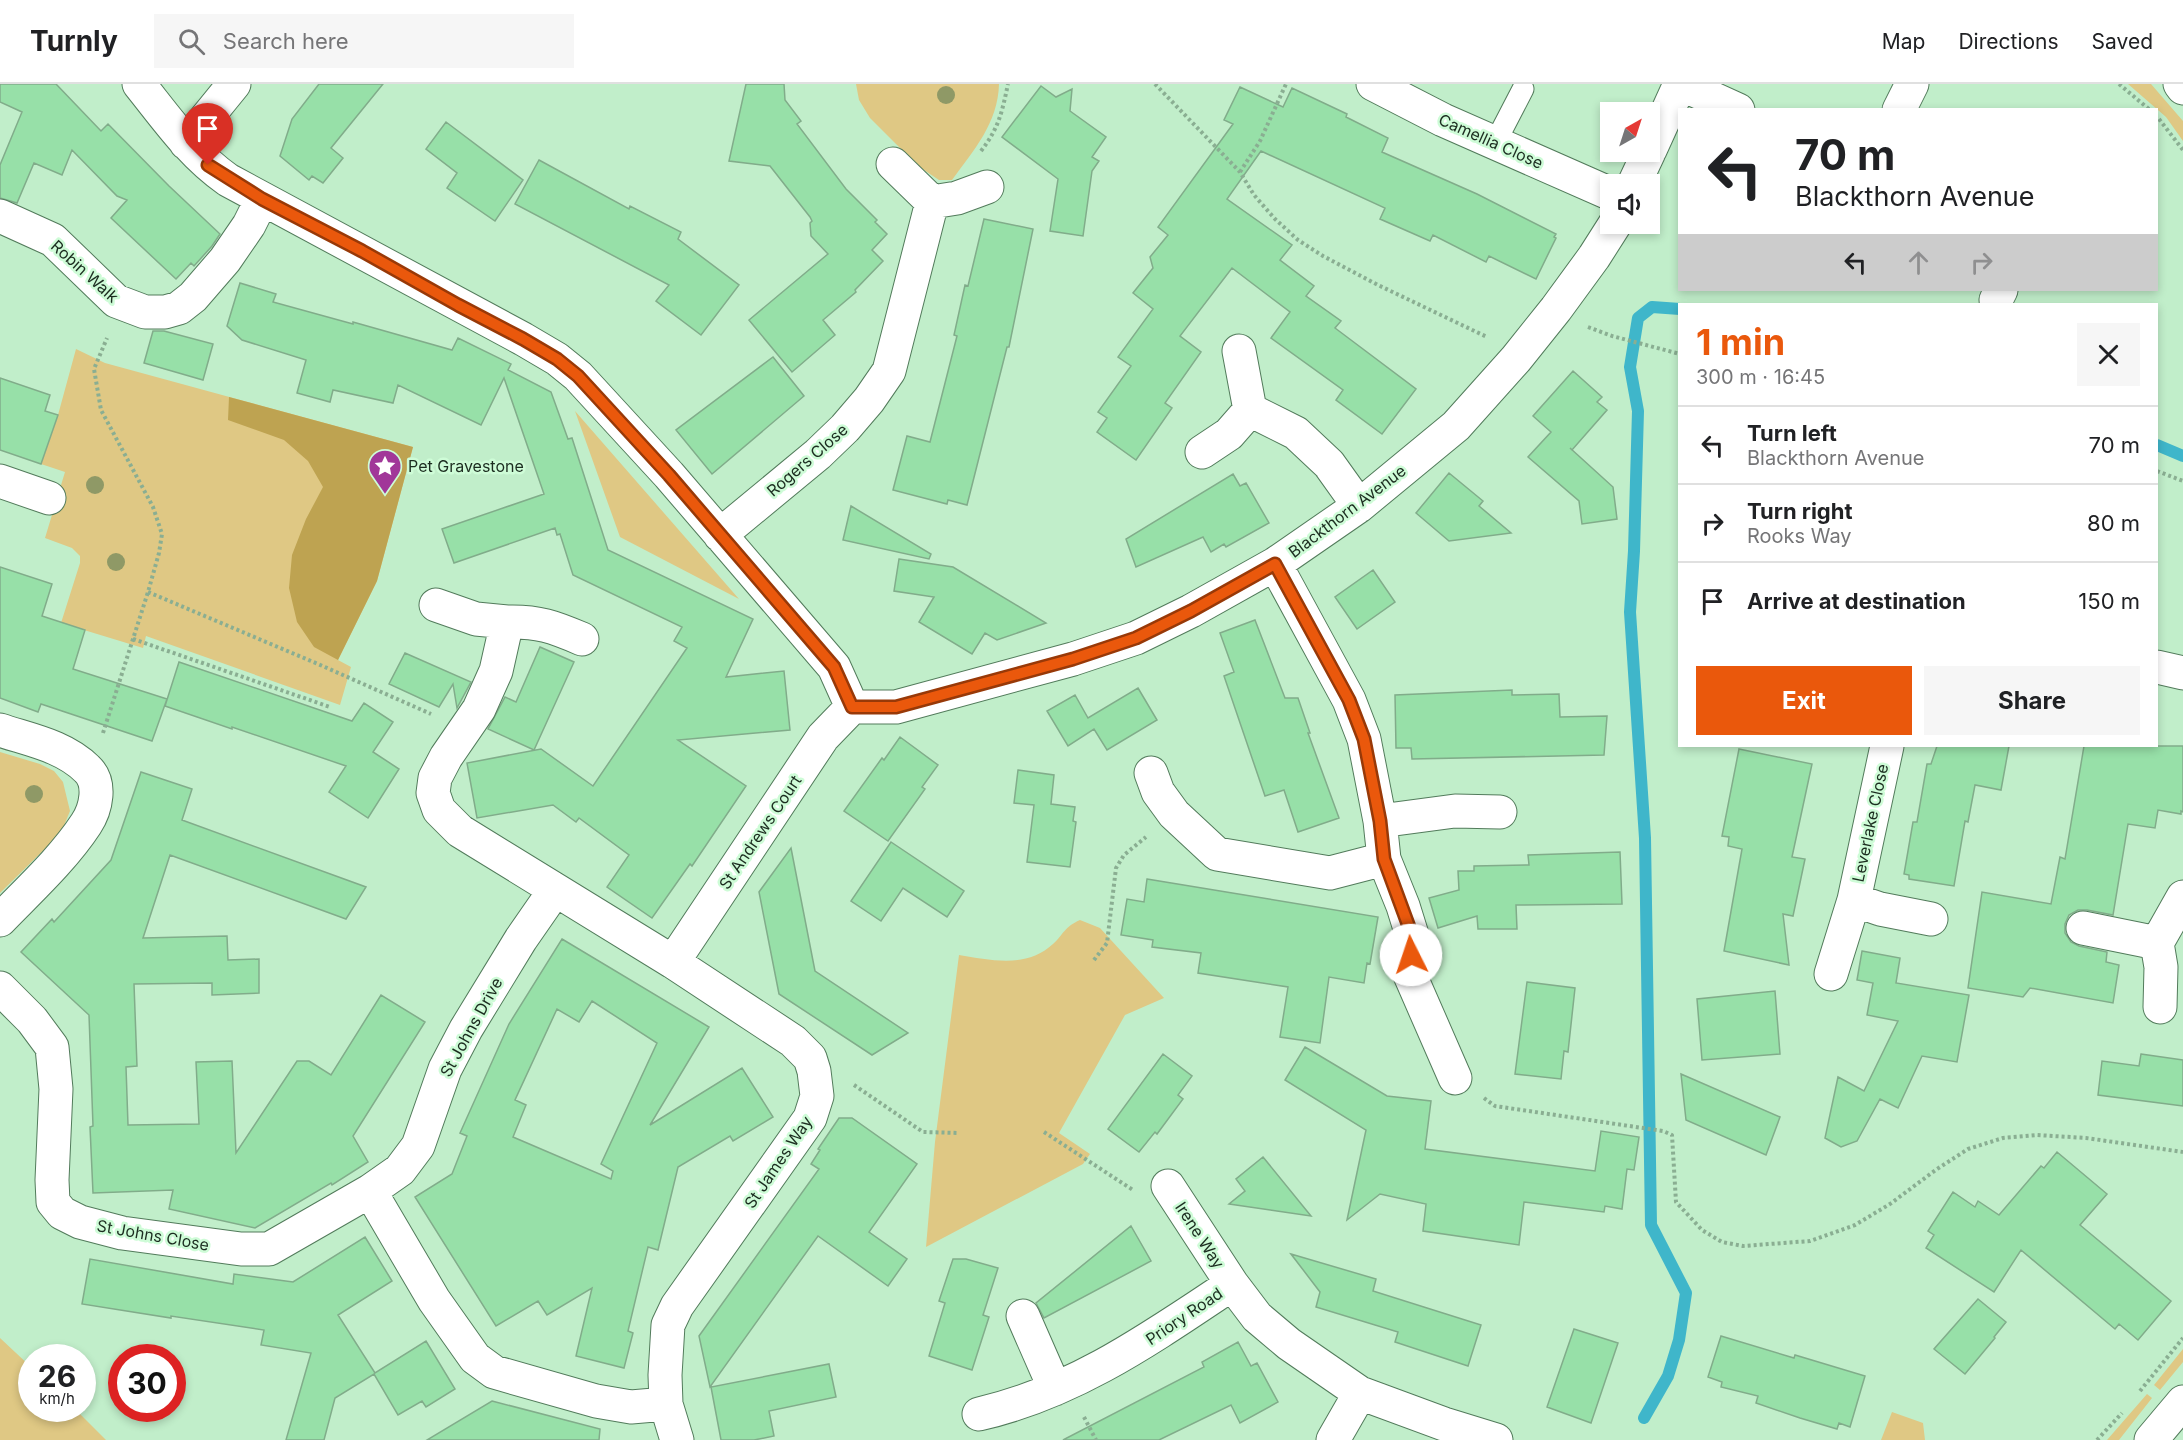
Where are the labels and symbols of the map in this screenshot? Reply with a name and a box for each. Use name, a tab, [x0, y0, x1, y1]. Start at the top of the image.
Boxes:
north arrow	[1600, 102, 1660, 162]
pin	[182, 103, 233, 165]
street label: Camellia Close	[1436, 109, 1546, 173]
street label: Robin Walk	[47, 236, 123, 307]
street label: Rogers Close	[762, 419, 852, 501]
place icon: Pet Gravestone	[367, 448, 403, 495]
place label: Pet Gravestone	[408, 456, 524, 476]
street label: Blackthorn Avenue	[1284, 460, 1410, 562]
street label: Leverlake Close	[1848, 762, 1892, 884]
street label: St Andrews Court	[714, 771, 806, 893]
position arrow	[1379, 923, 1443, 987]
street label: St Johns Drive	[436, 974, 506, 1080]
street label: St James Way	[740, 1112, 816, 1212]
street label: Irene Way	[1171, 1198, 1229, 1272]
street label: St Johns Close	[95, 1215, 211, 1255]
street label: Priory Road	[1142, 1283, 1226, 1349]
speed limit sign: 30	[108, 1344, 186, 1422]

